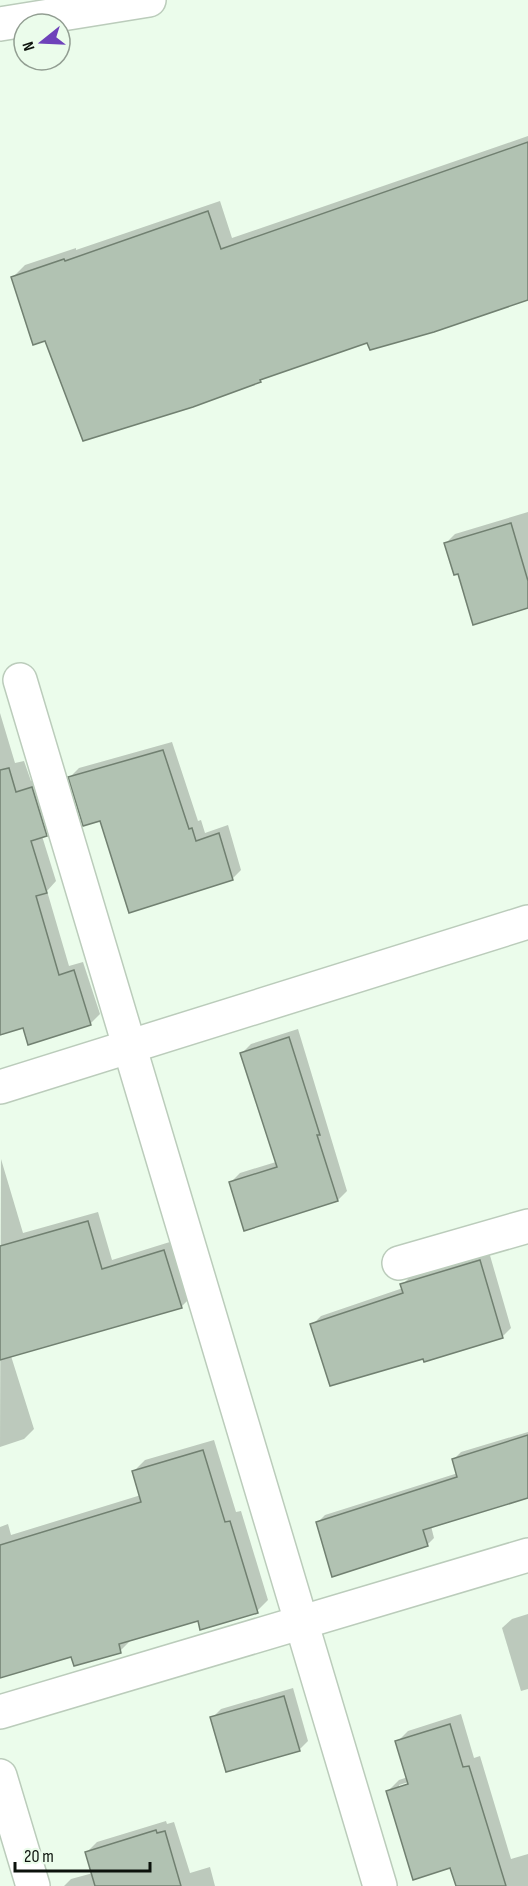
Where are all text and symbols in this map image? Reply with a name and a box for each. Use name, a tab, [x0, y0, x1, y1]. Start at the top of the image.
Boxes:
north arrow	[12, 12, 72, 72]
text: N	[19, 39, 40, 53]
scale bar	[15, 1835, 150, 1873]
text: 20 m	[24, 1846, 54, 1867]

